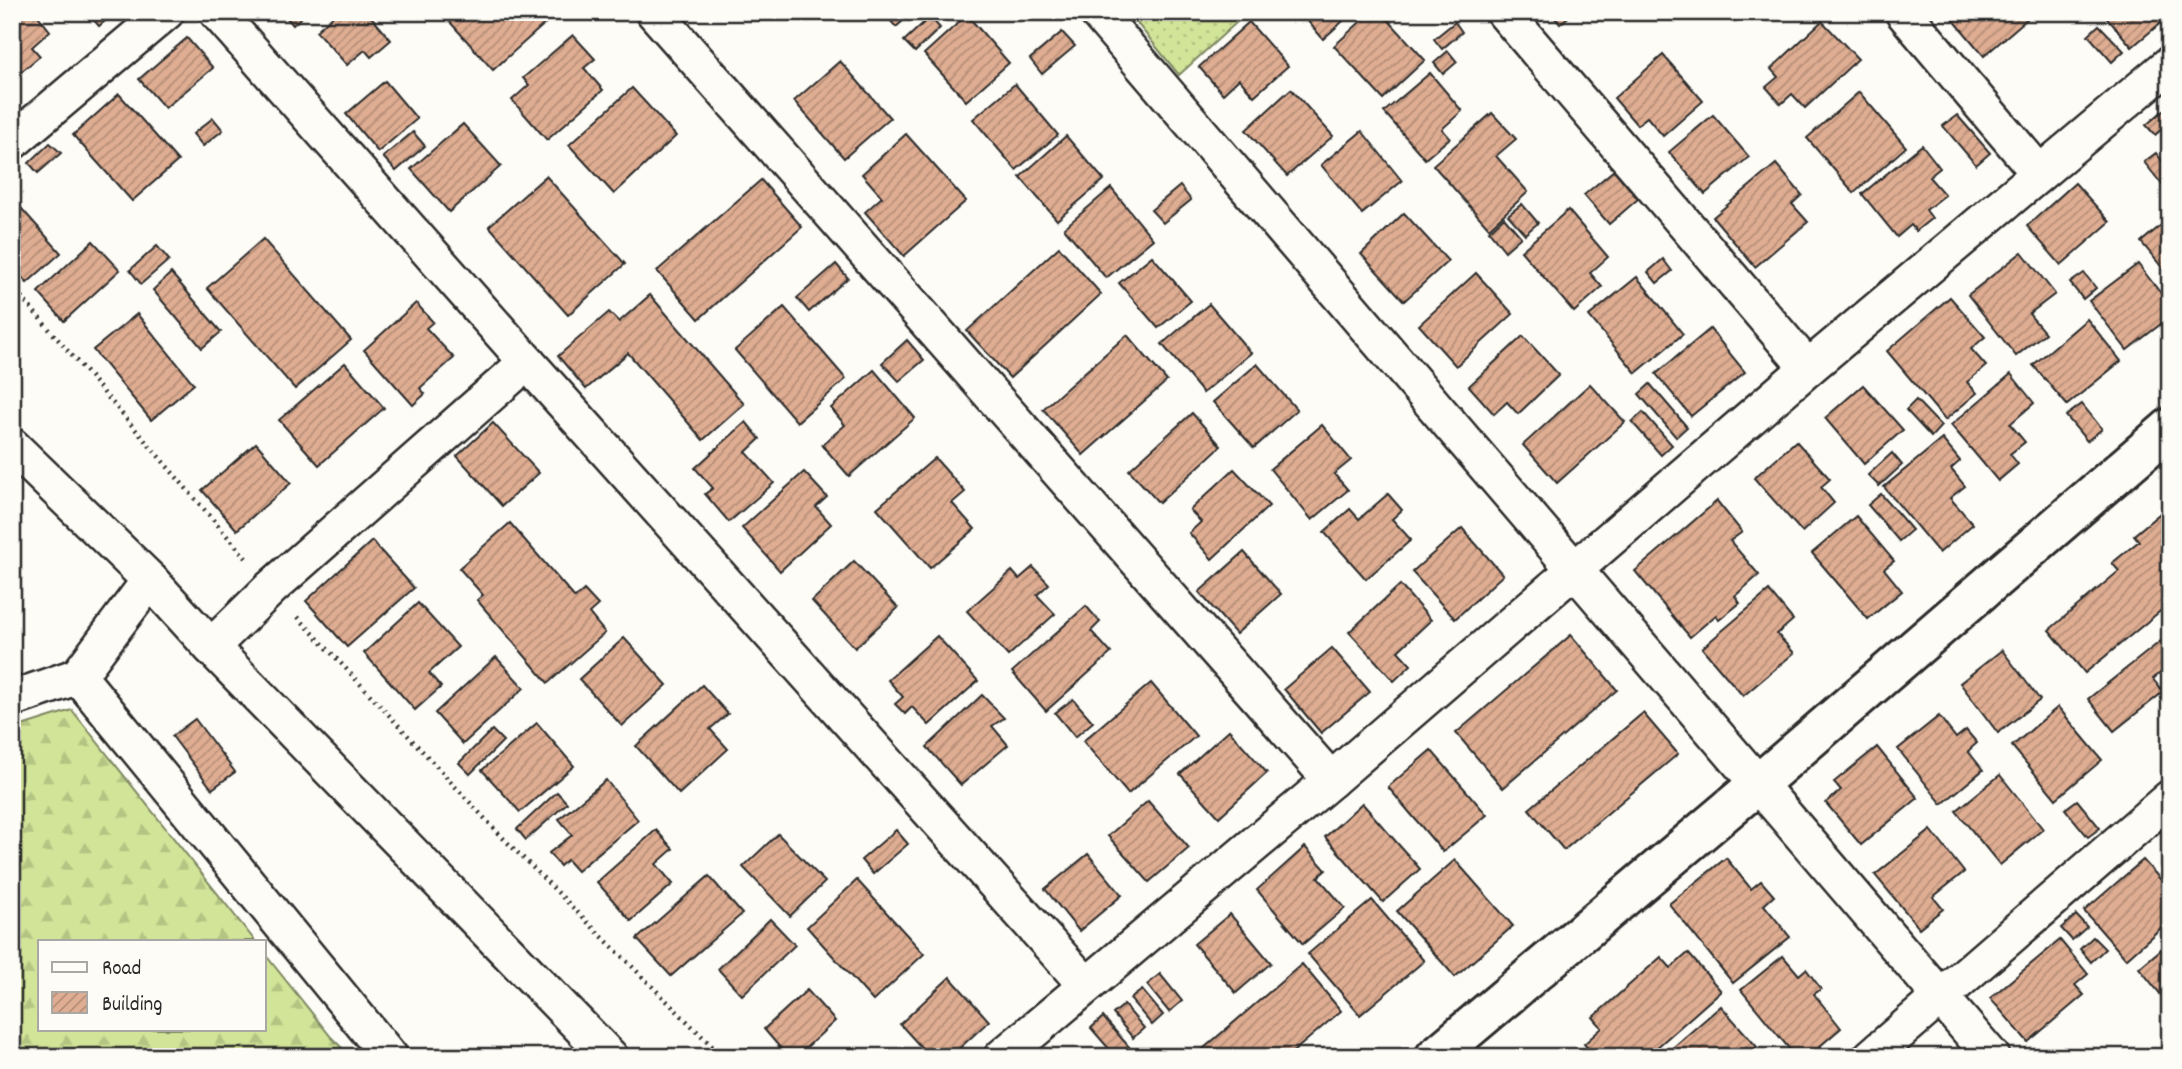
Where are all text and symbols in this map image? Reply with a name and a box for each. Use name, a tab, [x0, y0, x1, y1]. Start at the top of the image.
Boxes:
legend	[38, 940, 266, 1030]
text: Road	[102, 955, 141, 985]
text: Building	[102, 991, 162, 1021]

